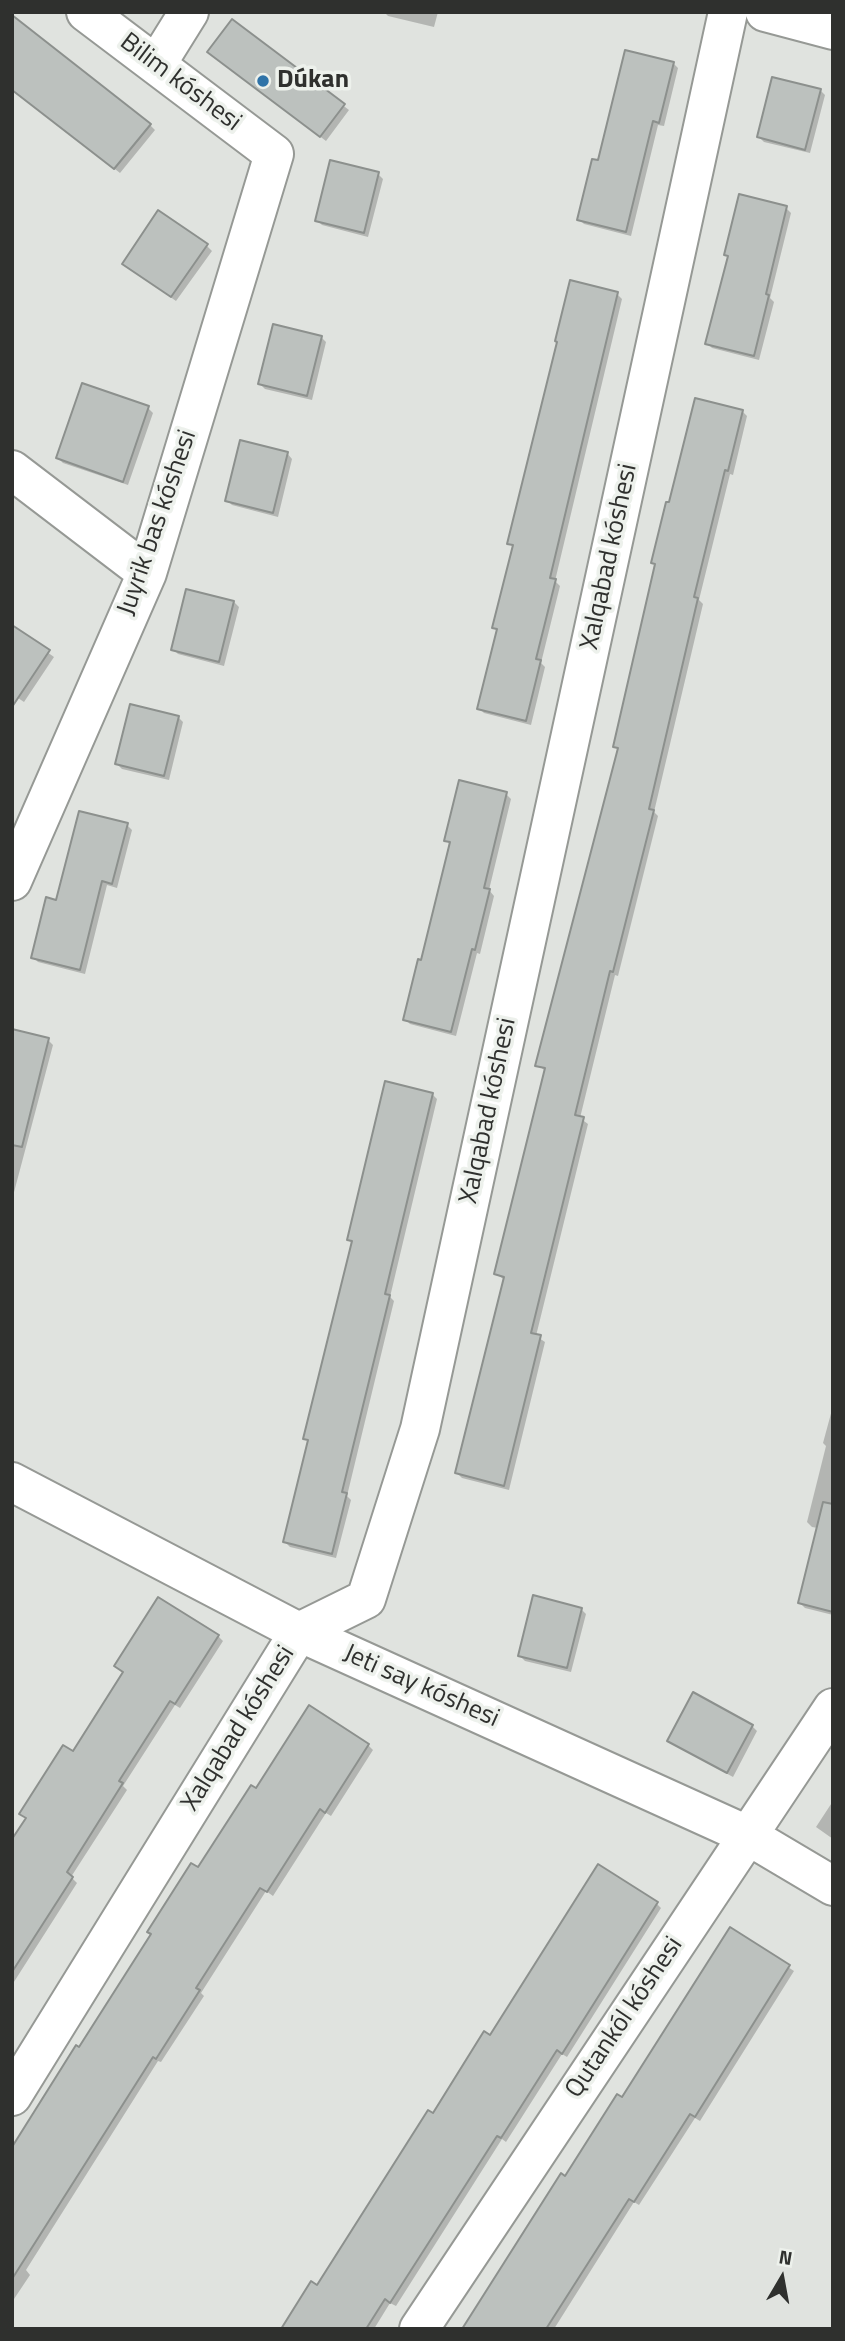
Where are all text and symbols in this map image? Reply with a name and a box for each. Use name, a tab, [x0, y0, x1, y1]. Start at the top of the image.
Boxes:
street label: Bilim kóshesi	[113, 27, 247, 139]
place label: Dúkan	[277, 65, 349, 97]
marker: Dúkan	[255, 73, 271, 89]
street label: Juyrik bas kóshesi	[112, 426, 204, 620]
street label: Xalqabad kóshesi	[575, 461, 645, 653]
street label: Xalqabad kóshesi	[454, 1015, 524, 1207]
street label: Jeti say kóshesi	[338, 1639, 504, 1735]
street label: Xalqabad kóshesi	[176, 1640, 302, 1818]
street label: Qutankól kóshesi	[560, 1932, 690, 2104]
text: N	[777, 2241, 795, 2272]
north arrow	[747, 2243, 817, 2313]

